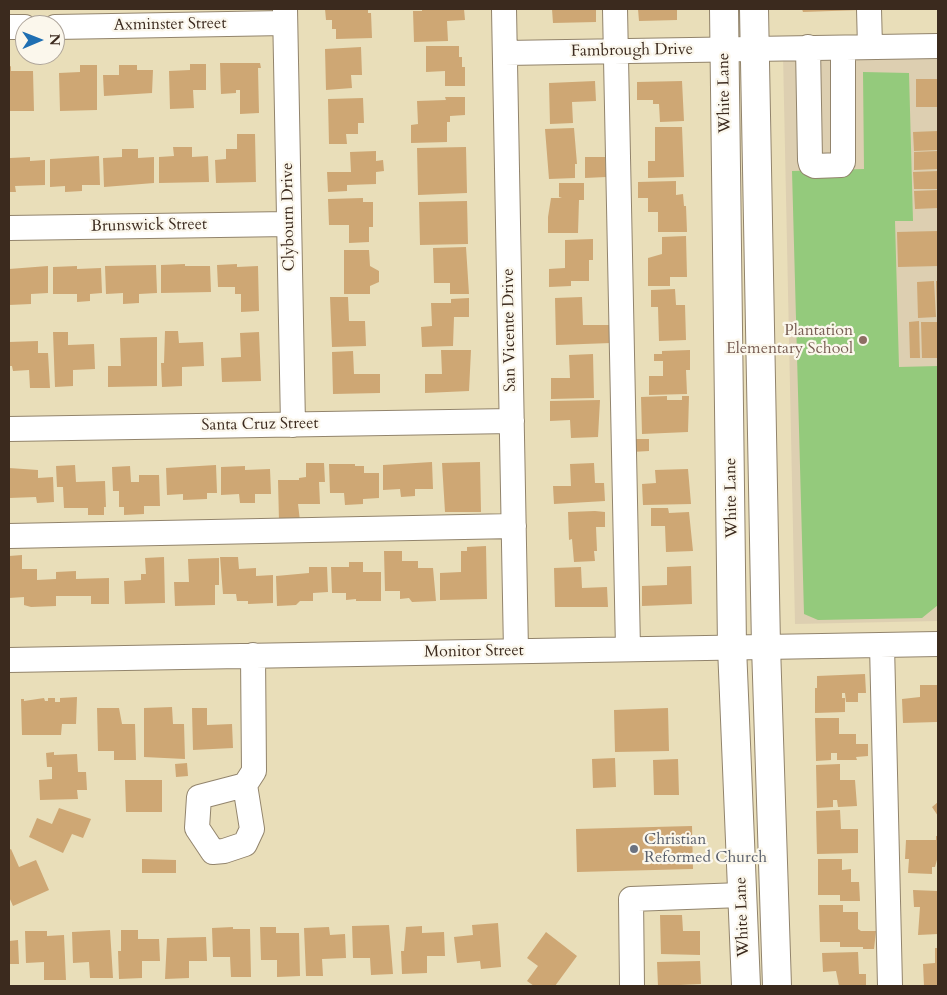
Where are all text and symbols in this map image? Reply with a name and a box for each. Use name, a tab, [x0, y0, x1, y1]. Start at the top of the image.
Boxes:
street label: Axminster Street	[113, 14, 227, 36]
north arrow	[15, 15, 65, 65]
text: N	[45, 34, 64, 46]
street label: Fambrough Drive	[571, 40, 693, 62]
street label: White Lane	[715, 53, 735, 133]
street label: Clybourn Drive	[278, 162, 300, 272]
street label: Brunswick Street	[91, 215, 207, 237]
street label: San Vicente Drive	[499, 268, 521, 392]
place label: Plantation Elementary School	[726, 321, 853, 359]
marker: Plantation Elementary School	[857, 334, 869, 346]
street label: Santa Cruz Street	[201, 414, 319, 436]
street label: White Lane	[722, 458, 742, 538]
street label: Monitor Street	[424, 642, 524, 662]
place label: Christian Reformed Church	[644, 830, 767, 868]
marker: Christian Reformed Church	[628, 843, 640, 855]
street label: White Lane	[732, 876, 754, 958]

